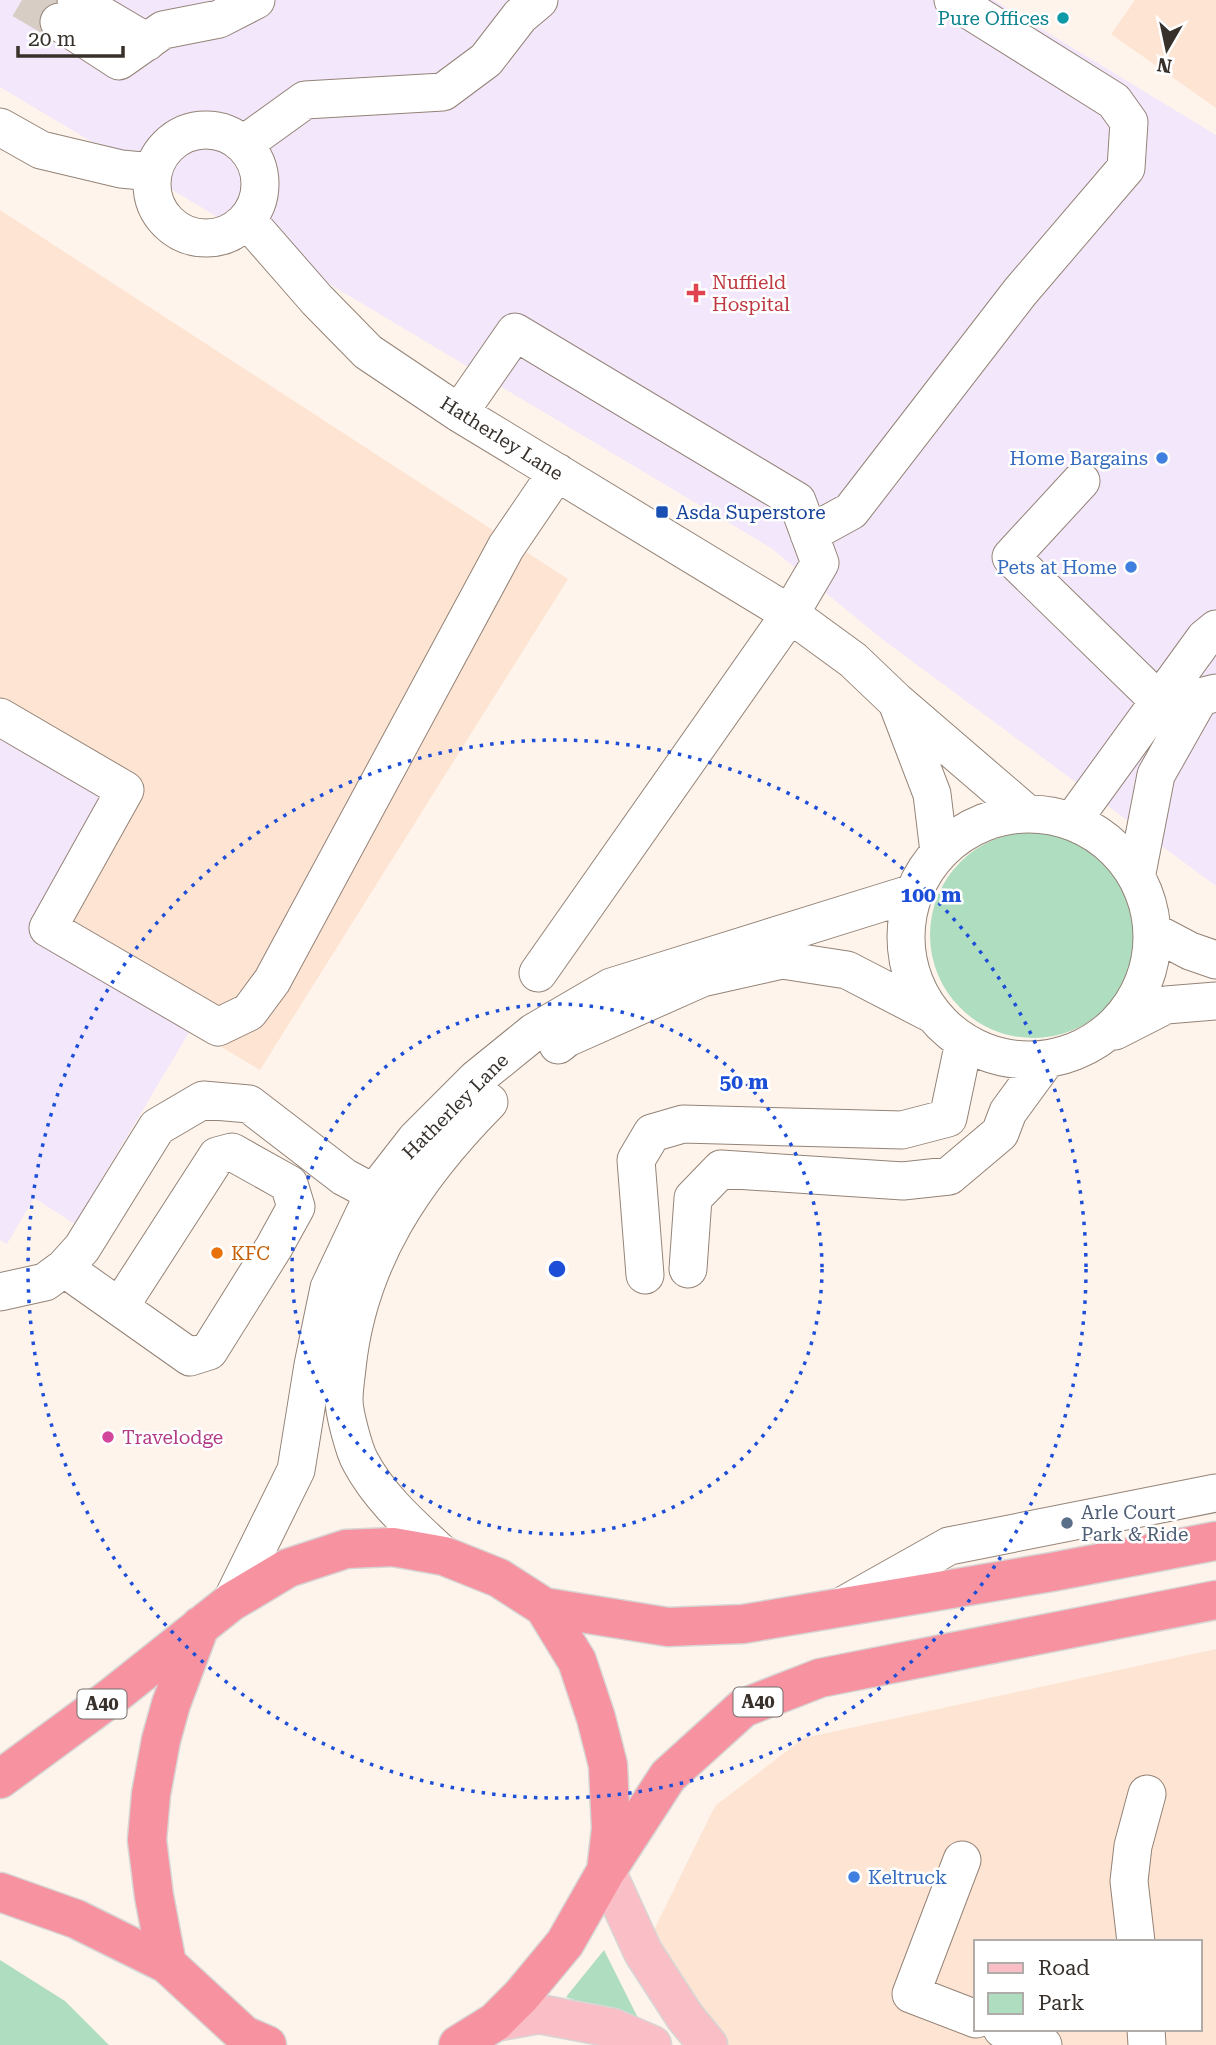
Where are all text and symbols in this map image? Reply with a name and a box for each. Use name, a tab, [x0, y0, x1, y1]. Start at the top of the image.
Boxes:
place label: Pure Offices	[938, 7, 1049, 30]
marker: Pure Offices	[1055, 10, 1071, 26]
scale bar	[18, 14, 122, 58]
north arrow	[1132, 14, 1202, 84]
text: 20 m	[28, 27, 76, 51]
text: N	[1155, 53, 1173, 78]
place label: Nuffield Hospital	[712, 271, 790, 316]
marker: Nuffield Hospital	[686, 283, 706, 303]
street label: Hatherley Lane	[436, 391, 567, 485]
place label: Home Bargains	[1010, 447, 1148, 470]
marker: Home Bargains	[1154, 450, 1170, 466]
place label: Asda Superstore	[676, 501, 826, 524]
marker: Asda Superstore	[654, 504, 670, 520]
place label: Pets at Home	[997, 556, 1117, 579]
marker: Pets at Home	[1123, 559, 1139, 575]
text: 100 m	[901, 883, 961, 907]
street label: Hatherley Lane	[398, 1049, 513, 1164]
text: 50 m	[719, 1070, 769, 1094]
place label: KFC	[231, 1242, 270, 1265]
marker: KFC	[209, 1245, 225, 1261]
centre of rings	[545, 1257, 569, 1281]
place label: Travelodge	[122, 1426, 223, 1449]
marker: Travelodge	[100, 1429, 116, 1445]
place label: Arle Court Park & Ride	[1081, 1501, 1188, 1546]
marker: Arle Court Park & Ride	[1059, 1515, 1075, 1531]
road number: A40	[734, 1688, 782, 1716]
road number: A40	[78, 1689, 126, 1718]
place label: Keltruck	[868, 1866, 947, 1889]
marker: Keltruck	[846, 1869, 862, 1885]
legend	[974, 1940, 1202, 2031]
text: Road	[1038, 1956, 1090, 1980]
text: Park	[1038, 1991, 1084, 2015]

